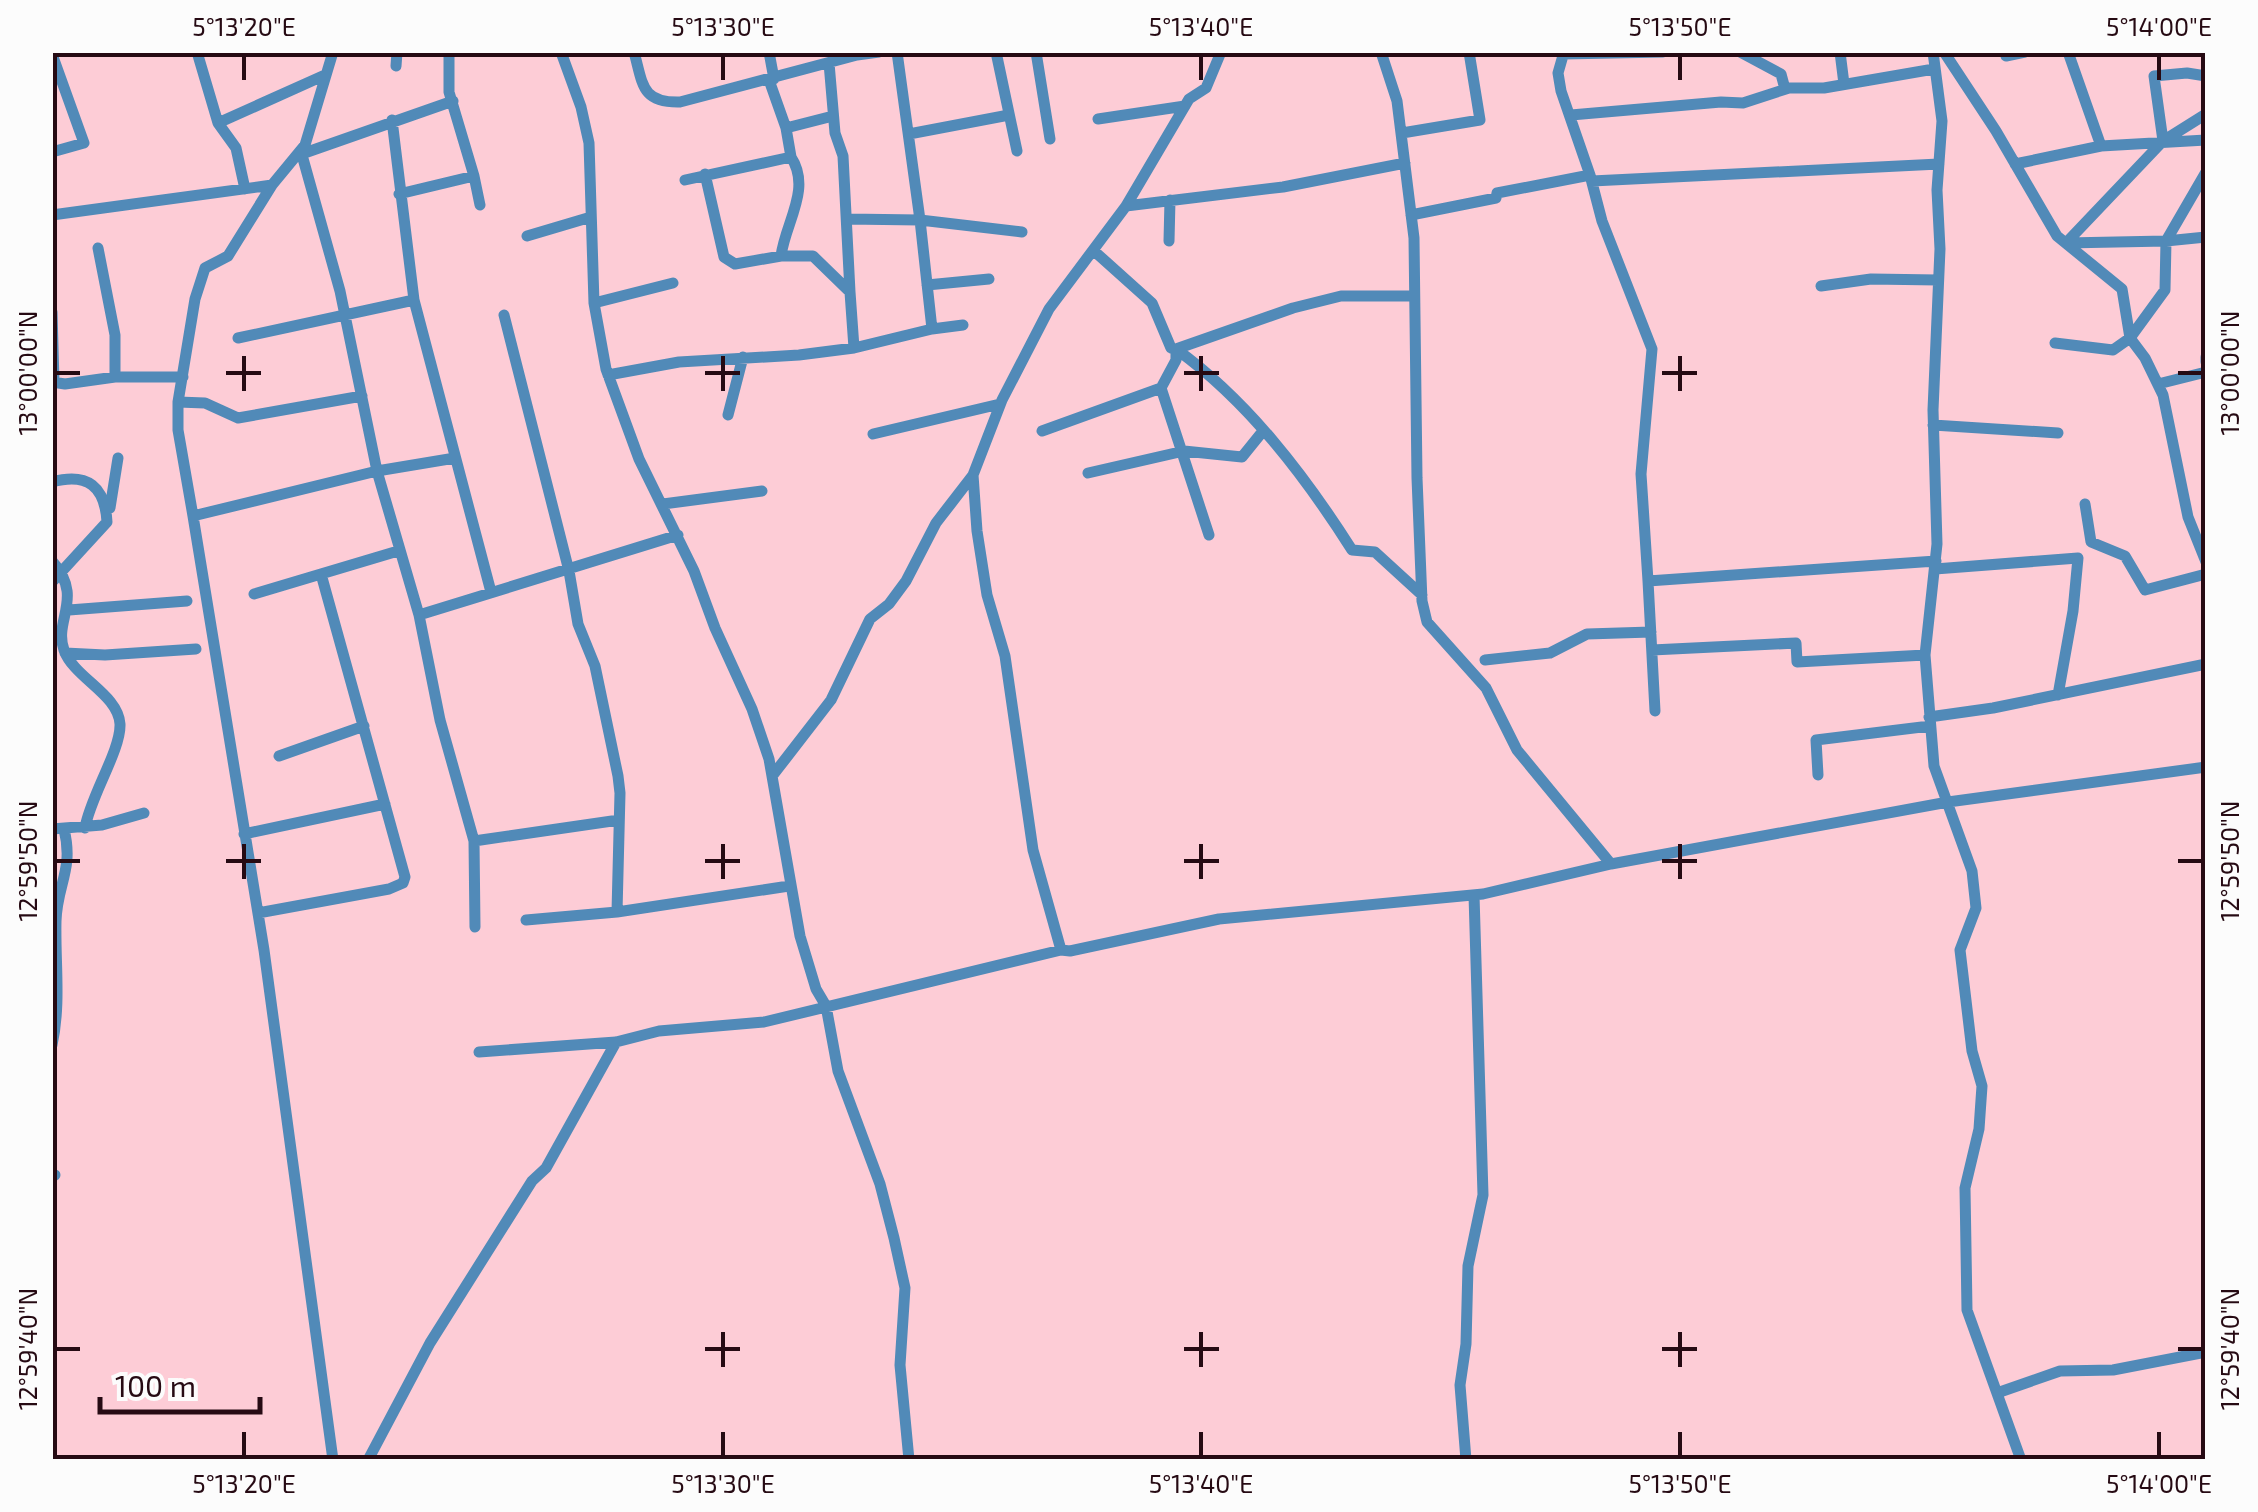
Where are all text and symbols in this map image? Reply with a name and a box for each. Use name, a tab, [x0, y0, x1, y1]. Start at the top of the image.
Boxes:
text: 5°13'20"E	[192, 11, 296, 41]
text: 5°13'30"E	[671, 11, 775, 41]
text: 5°13'40"E	[1149, 11, 1253, 41]
text: 5°13'50"E	[1629, 11, 1731, 41]
text: 5°14'00"E	[2106, 11, 2212, 41]
text: 13°00'00"N	[12, 311, 42, 435]
text: 13°00'00"N	[2214, 311, 2244, 435]
text: 12°59'50"N	[12, 801, 42, 921]
text: 12°59'50"N	[2214, 801, 2244, 921]
text: 12°59'40"N	[12, 1288, 42, 1410]
text: 12°59'40"N	[2214, 1288, 2244, 1410]
scale bar	[100, 1352, 260, 1414]
text: 100 m	[115, 1367, 196, 1403]
text: 5°13'20"E	[192, 1468, 296, 1498]
text: 5°13'30"E	[671, 1468, 775, 1498]
text: 5°13'40"E	[1149, 1468, 1253, 1498]
text: 5°13'50"E	[1629, 1468, 1731, 1498]
text: 5°14'00"E	[2106, 1468, 2212, 1498]

